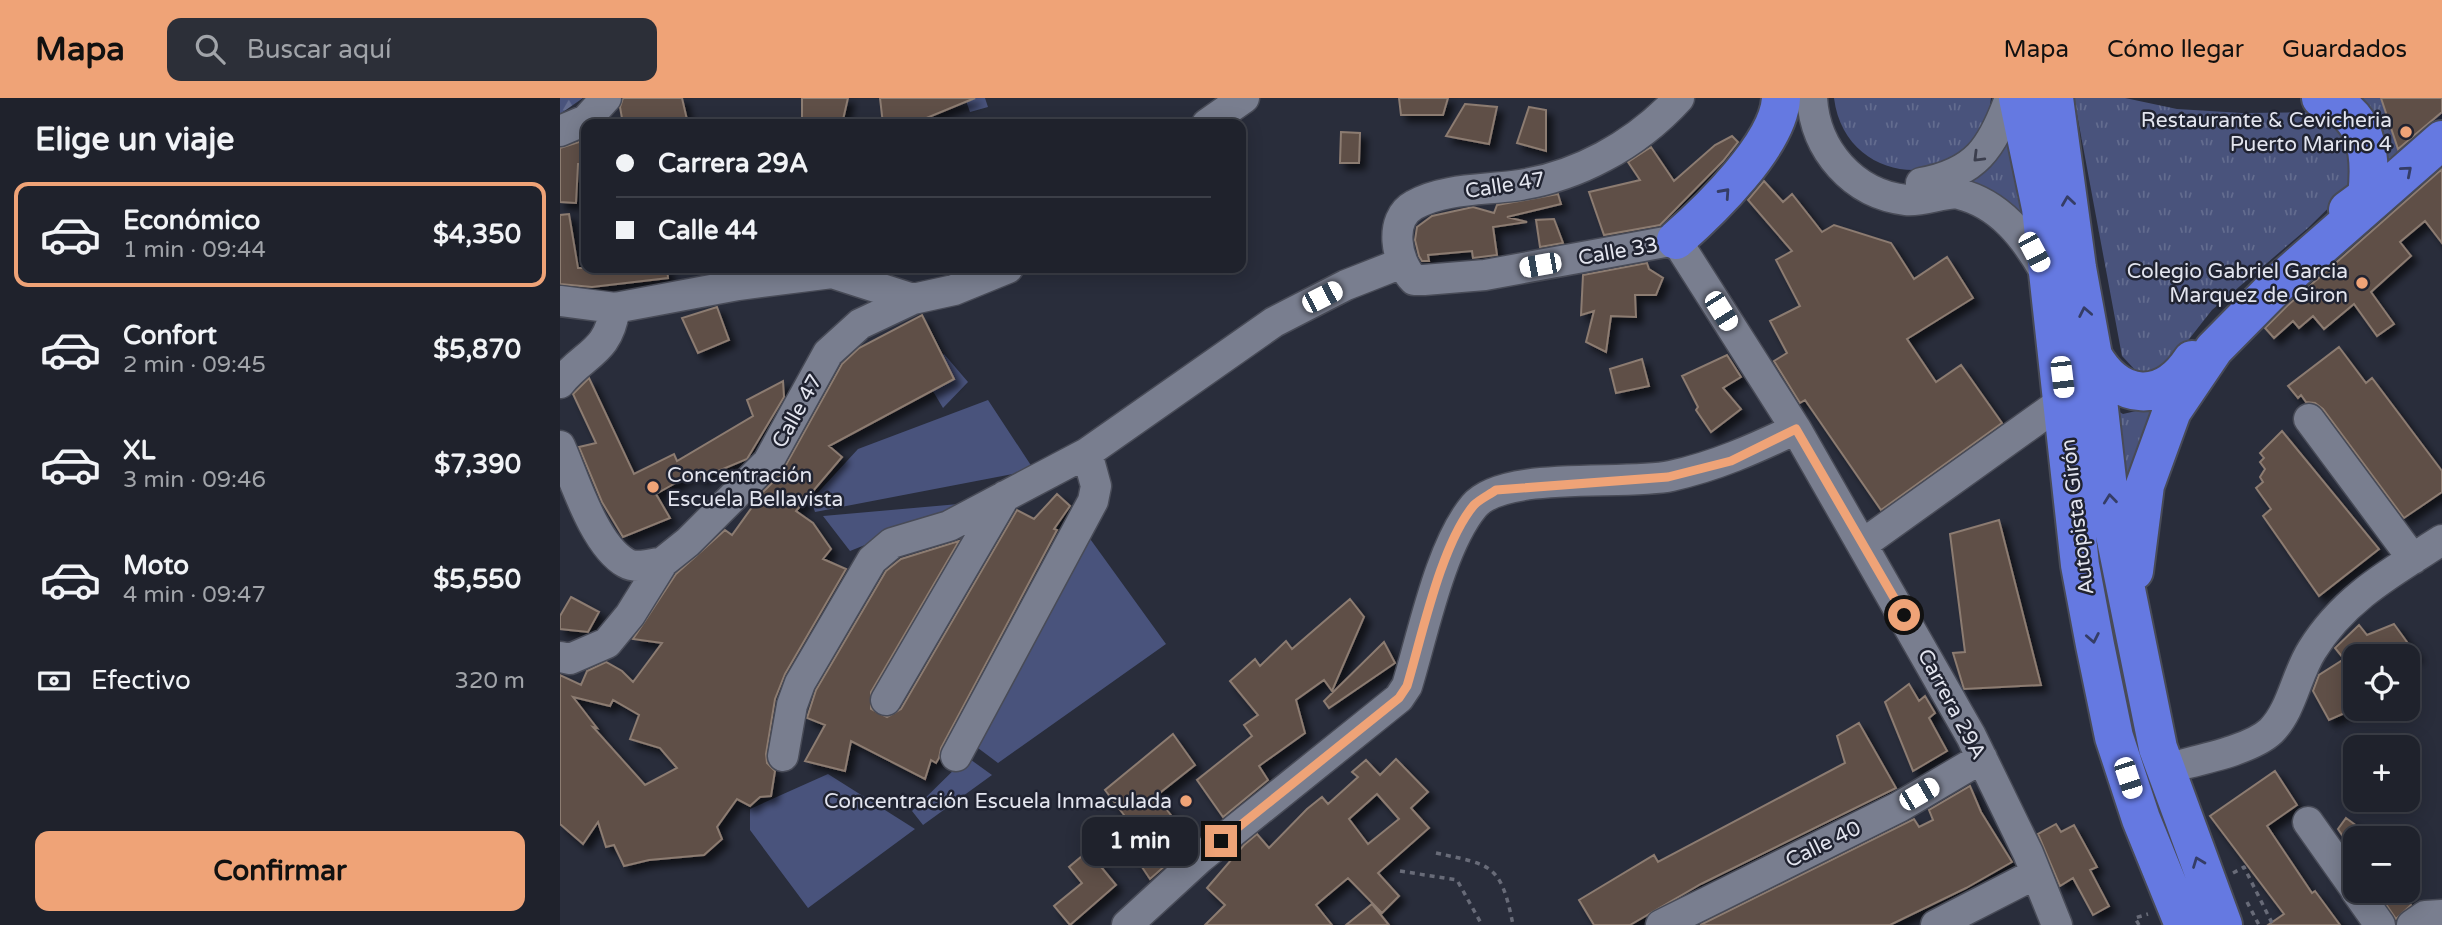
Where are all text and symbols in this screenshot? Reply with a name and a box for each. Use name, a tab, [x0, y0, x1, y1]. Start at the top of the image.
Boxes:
search box	[167, 18, 657, 81]
text: Mapa	[35, 30, 125, 69]
icon: search	[191, 30, 229, 68]
text: Buscar aquí	[247, 34, 391, 65]
text: Mapa	[2004, 35, 2069, 64]
text: Cómo llegar	[2107, 35, 2244, 64]
text: Guardados	[2282, 35, 2407, 64]
place label: Restaurante & Cevicheria Puerto Marino 4	[2141, 108, 2392, 157]
text: Elige un viaje	[35, 121, 234, 159]
marker: Restaurante & Cevicheria Puerto Marino 4	[2398, 124, 2414, 140]
text: Carrera 29A	[658, 148, 808, 179]
one-way arrow	[1973, 148, 1986, 161]
street label: Calle 47	[1463, 167, 1547, 204]
one-way arrow	[2399, 167, 2412, 179]
one-way arrow	[1717, 188, 1729, 201]
one-way arrow	[2061, 195, 2076, 206]
icon: car	[39, 203, 102, 266]
text: Económico	[123, 205, 260, 236]
text: Calle 44	[658, 215, 758, 246]
text: $4,350	[433, 219, 521, 250]
car	[2015, 229, 2054, 275]
street label: Calle 33	[1576, 232, 1660, 271]
text: 1 min · 09:44	[123, 236, 266, 264]
car	[1518, 251, 1563, 279]
place label: Colegio Gabriel Garcia Marquez de Giron	[2127, 259, 2348, 308]
marker: Colegio Gabriel Garcia Marquez de Giron	[2354, 275, 2370, 291]
car	[1299, 278, 1346, 316]
car	[1701, 288, 1742, 334]
one-way arrow	[2079, 306, 2094, 318]
icon: car	[39, 318, 102, 381]
text: Confort	[123, 320, 217, 351]
text: $5,870	[433, 334, 521, 365]
text: 2 min · 09:45	[123, 351, 266, 379]
car	[2050, 355, 2075, 399]
street label: Calle 47	[767, 370, 828, 453]
icon: car	[39, 433, 102, 496]
text: XL	[123, 435, 155, 466]
street label: Autopista Girón	[2056, 438, 2099, 596]
text: $7,390	[434, 449, 521, 480]
place label: Concentración Escuela Bellavista	[667, 463, 843, 512]
text: 3 min · 09:46	[123, 466, 266, 494]
marker: Concentración Escuela Bellavista	[645, 479, 661, 495]
one-way arrow	[2102, 493, 2117, 505]
icon: car	[39, 548, 102, 611]
text: Moto	[123, 550, 189, 581]
text: $5,550	[433, 564, 521, 595]
text: 4 min · 09:47	[123, 581, 266, 609]
route start	[1888, 599, 1920, 631]
one-way arrow	[2085, 632, 2100, 644]
map controls	[2343, 644, 2420, 903]
button: locate	[2343, 644, 2420, 721]
street label: Carrera 29A	[1912, 645, 1991, 764]
icon: cash	[35, 662, 73, 700]
text: Efectivo	[91, 665, 191, 696]
text: 320 m	[455, 667, 525, 695]
button: +	[2343, 735, 2420, 812]
car	[2112, 755, 2145, 801]
car	[1896, 774, 1943, 814]
place label: Concentración Escuela Inmaculada	[824, 789, 1172, 814]
marker: Concentración Escuela Inmaculada	[1178, 793, 1194, 809]
callout: 1 min	[1081, 816, 1196, 866]
street label: Calle 40	[1782, 816, 1865, 873]
route end	[1205, 825, 1237, 857]
button: −	[2343, 826, 2420, 903]
text: 1 min	[1109, 827, 1171, 855]
button: Confirmar	[35, 831, 525, 911]
one-way arrow	[2192, 856, 2206, 868]

